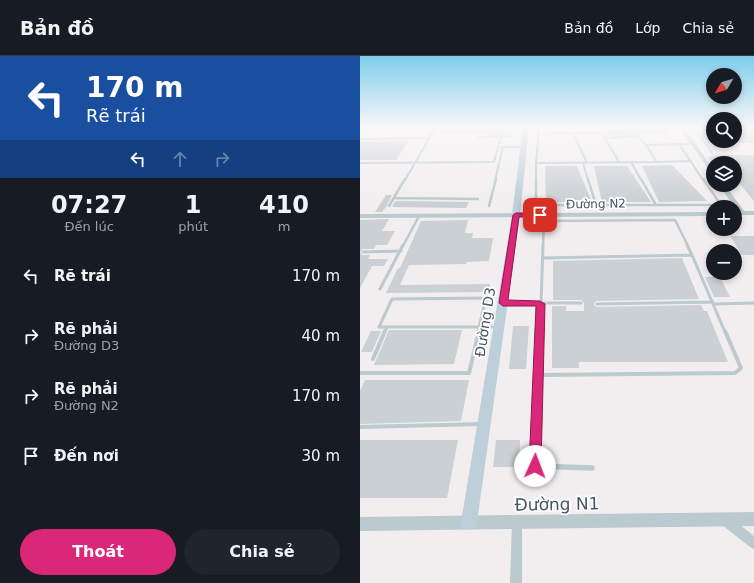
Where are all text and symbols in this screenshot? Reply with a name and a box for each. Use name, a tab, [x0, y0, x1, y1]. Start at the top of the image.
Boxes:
text: Bản đồ	[20, 17, 94, 39]
text: Bản đồ	[564, 20, 613, 36]
text: Lớp	[635, 20, 661, 36]
text: Chia sẻ	[683, 20, 734, 36]
north arrow	[706, 68, 742, 104]
map controls	[706, 68, 742, 280]
text: 170 m	[86, 71, 183, 104]
icon: left	[20, 72, 72, 124]
text: Rẽ trái	[86, 105, 146, 126]
button: search	[706, 112, 742, 148]
icon: left	[127, 148, 149, 170]
icon: ahead	[169, 148, 191, 170]
icon: right	[211, 148, 233, 170]
button: layers	[706, 156, 742, 192]
text: 07:27	[51, 191, 127, 219]
text: 1	[185, 191, 201, 219]
text: 410	[259, 191, 309, 219]
street label: Đường N2	[566, 196, 626, 212]
pin	[523, 198, 557, 232]
button: +	[706, 200, 742, 236]
icon: arrive	[529, 204, 551, 226]
text: Đến lúc	[64, 219, 114, 234]
text: phút	[178, 219, 208, 234]
text: m	[278, 219, 290, 234]
button: −	[706, 244, 742, 280]
icon: left	[20, 265, 42, 287]
text: Rẽ trái	[54, 267, 111, 285]
text: 170 m	[292, 267, 340, 285]
street label: Đường D3	[472, 286, 498, 358]
text: Rẽ phải	[54, 320, 118, 338]
icon: right	[20, 325, 42, 347]
text: 40 m	[302, 327, 340, 345]
text: Đường D3	[54, 338, 119, 353]
text: Rẽ phải	[54, 380, 118, 398]
icon: right	[20, 385, 42, 407]
text: 170 m	[292, 387, 340, 405]
text: Đường N2	[54, 398, 119, 413]
icon: arrive	[20, 445, 42, 467]
position arrow	[514, 445, 556, 487]
text: Đến nơi	[54, 447, 119, 465]
text: 30 m	[302, 447, 340, 465]
street label: Đường N1	[514, 493, 600, 515]
button: Thoát	[20, 529, 176, 575]
button: Chia sẻ	[184, 529, 340, 575]

